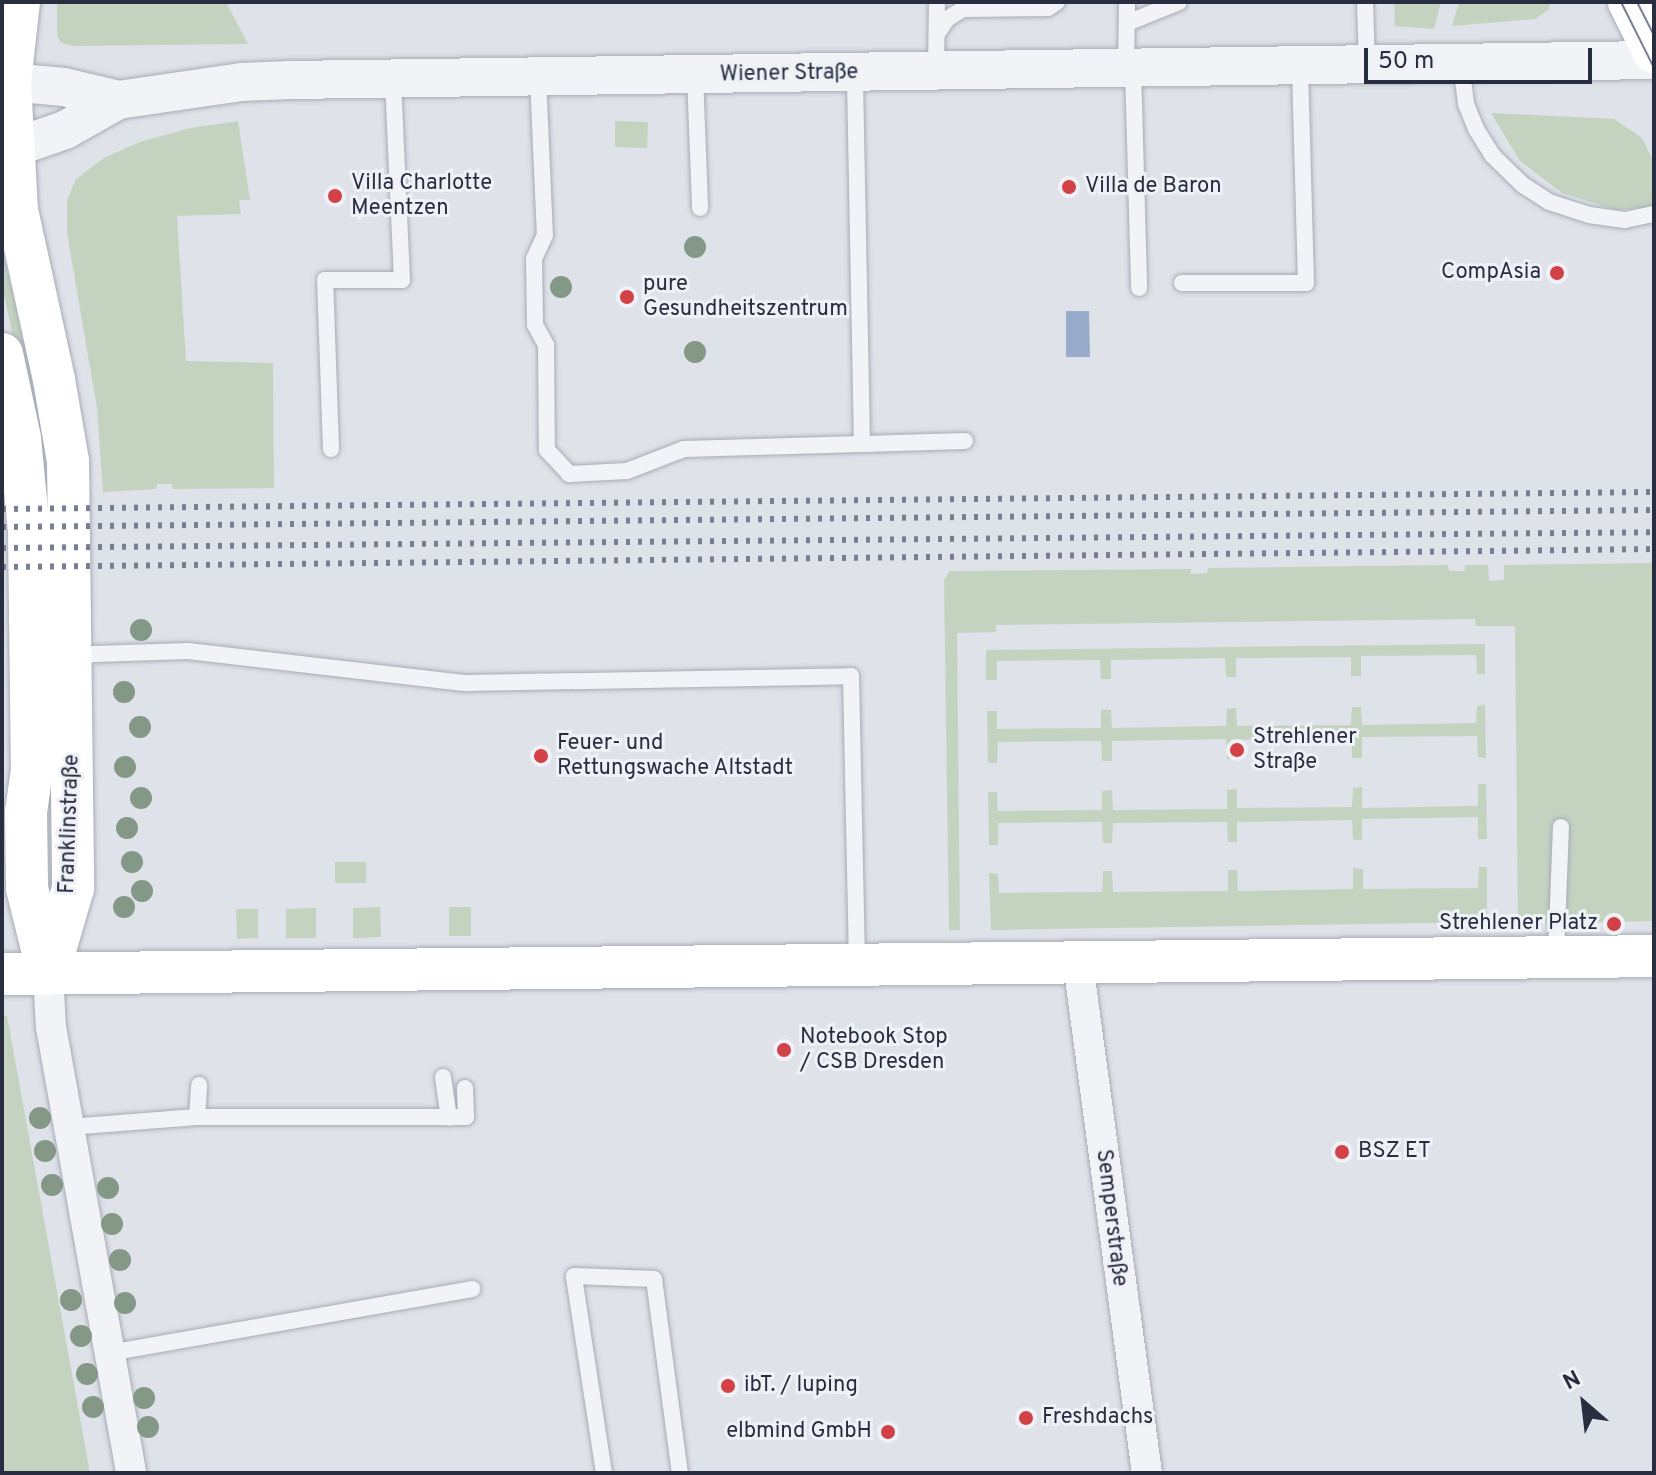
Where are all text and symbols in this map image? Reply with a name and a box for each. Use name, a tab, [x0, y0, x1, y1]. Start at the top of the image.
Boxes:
scale bar	[1368, 32, 1596, 82]
text: 50 m	[1378, 47, 1434, 77]
street label: Wiener Straße	[719, 60, 859, 88]
place label: Villa Charlotte Meentzen	[351, 170, 492, 222]
place label: Villa de Baron	[1085, 174, 1222, 200]
marker: Villa de Baron	[1060, 178, 1078, 196]
marker: Villa Charlotte Meentzen	[326, 187, 344, 205]
place label: CompAsia	[1441, 260, 1541, 286]
marker: CompAsia	[1548, 264, 1566, 282]
place label: pure Gesundheitszentrum	[643, 271, 848, 322]
marker: pure Gesundheitszentrum	[618, 288, 636, 306]
place label: Strehlener Straße	[1253, 724, 1357, 776]
place label: Feuer- und Rettungswache Altstadt	[557, 730, 794, 782]
marker: Strehlener Straße	[1228, 741, 1246, 759]
marker: Feuer- und Rettungswache Altstadt	[532, 747, 550, 765]
street label: Franklinstraße	[54, 754, 86, 894]
place label: Strehlener Platz	[1439, 911, 1598, 937]
marker: Strehlener Platz	[1605, 915, 1623, 933]
place label: Notebook Stop / CSB Dresden	[800, 1024, 948, 1076]
marker: Notebook Stop / CSB Dresden	[775, 1041, 793, 1059]
place label: BSZ ET	[1358, 1139, 1431, 1165]
marker: BSZ ET	[1333, 1143, 1351, 1161]
street label: Semperstraße	[1089, 1148, 1133, 1288]
north arrow	[1544, 1363, 1624, 1443]
text: N	[1559, 1366, 1586, 1397]
place label: ibT. / luping	[744, 1373, 858, 1399]
marker: ibT. / luping	[719, 1377, 737, 1395]
place label: Freshdachs	[1042, 1405, 1153, 1431]
marker: Freshdachs	[1017, 1409, 1035, 1427]
place label: elbmind GmbH	[726, 1419, 872, 1445]
marker: elbmind GmbH	[879, 1423, 897, 1441]

